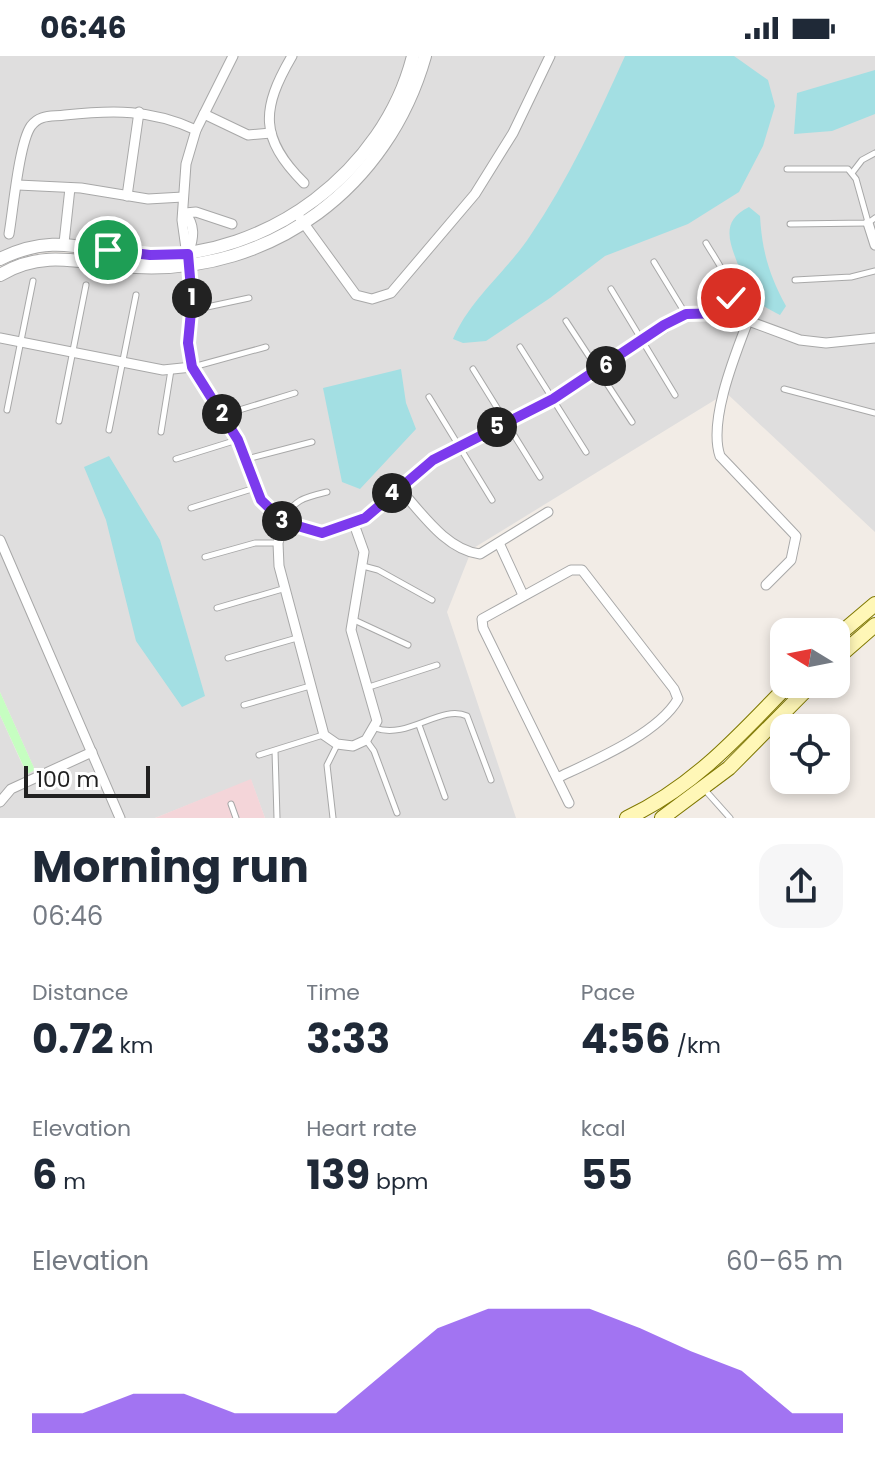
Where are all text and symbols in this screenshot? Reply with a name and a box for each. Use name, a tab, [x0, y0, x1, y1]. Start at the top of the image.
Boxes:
text: 06:46	[40, 6, 127, 49]
pin	[74, 216, 142, 284]
icon: arrive	[86, 228, 130, 272]
pin	[697, 264, 765, 332]
icon: check	[709, 276, 753, 320]
pin: 1	[172, 278, 212, 318]
text: 1	[188, 282, 196, 313]
pin: 6	[586, 346, 626, 386]
text: 6	[599, 350, 613, 381]
pin: 2	[202, 394, 242, 434]
text: 2	[216, 398, 228, 429]
pin: 5	[477, 407, 517, 447]
text: 5	[490, 411, 504, 442]
pin: 4	[372, 473, 412, 513]
text: 4	[385, 477, 399, 508]
pin: 3	[262, 501, 302, 541]
text: 3	[275, 505, 289, 536]
north arrow	[770, 618, 850, 698]
map controls	[770, 618, 850, 794]
button: locate	[770, 714, 850, 794]
scale bar	[24, 762, 150, 798]
text: 100 m	[36, 764, 99, 795]
text: Morning run	[32, 836, 309, 897]
button: share	[759, 844, 843, 928]
text: 06:46	[32, 898, 103, 934]
text: Distance	[32, 977, 128, 1008]
text: Time	[306, 977, 360, 1008]
text: Pace	[581, 977, 635, 1008]
text: 0.72	[32, 1011, 114, 1067]
text: 3:33	[306, 1011, 390, 1067]
text: 4:56	[581, 1011, 671, 1067]
text: km	[114, 1030, 153, 1061]
text: /km	[671, 1030, 721, 1061]
text: Elevation	[32, 1113, 131, 1144]
text: Heart rate	[306, 1113, 417, 1144]
text: kcal	[581, 1113, 626, 1144]
text: 6	[32, 1147, 57, 1203]
text: 139	[306, 1147, 370, 1203]
text: 55	[581, 1147, 633, 1203]
text: m	[57, 1166, 86, 1197]
text: bpm	[370, 1166, 428, 1197]
text: Elevation	[32, 1243, 149, 1279]
text: 60–65 m	[726, 1243, 843, 1279]

